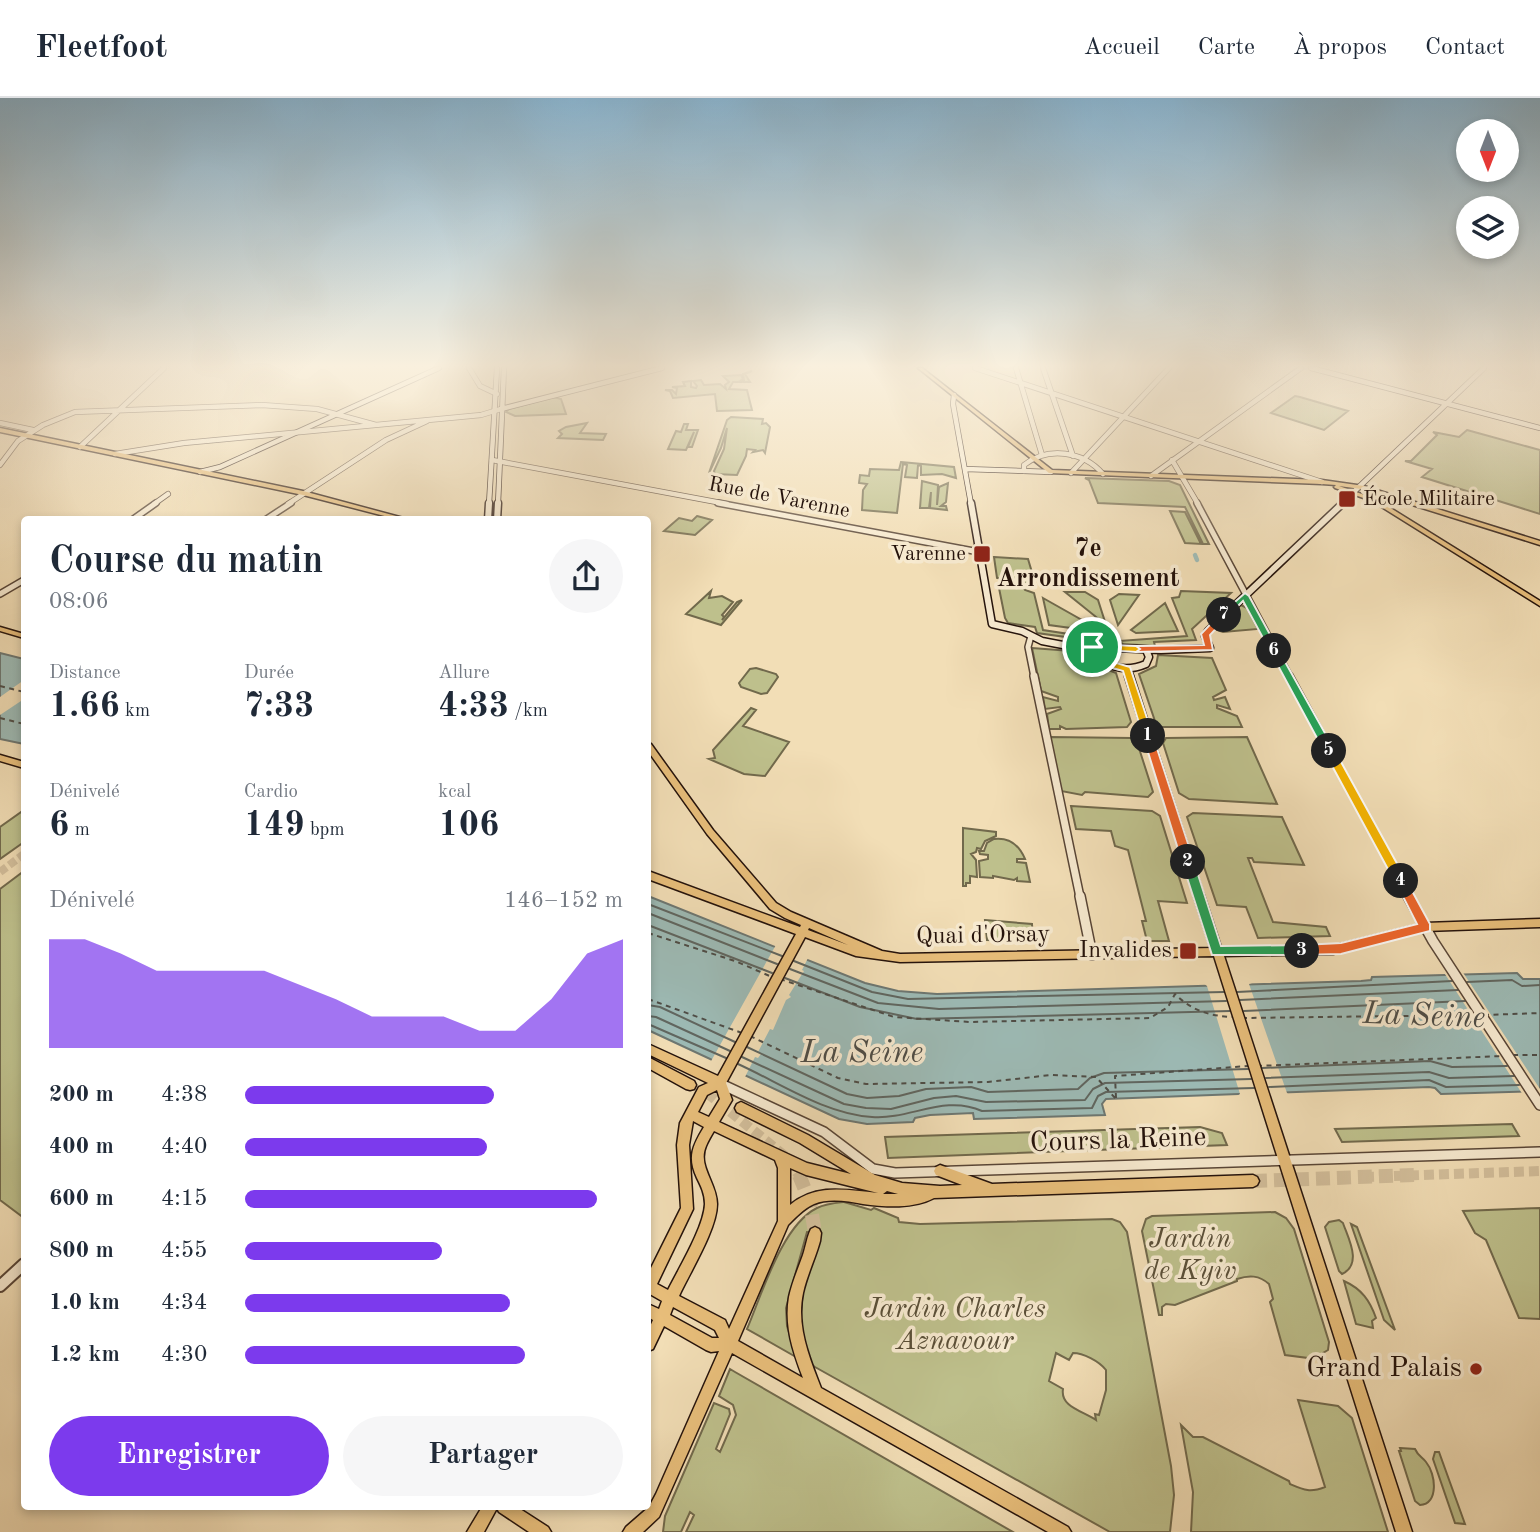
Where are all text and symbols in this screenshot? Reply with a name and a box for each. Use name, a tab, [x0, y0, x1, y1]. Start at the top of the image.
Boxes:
text: Fleetfoot	[35, 32, 167, 65]
text: Accueil	[1084, 36, 1160, 60]
text: Carte	[1198, 36, 1255, 60]
text: À propos	[1293, 36, 1387, 60]
text: Contact	[1425, 36, 1505, 60]
north arrow	[1456, 119, 1519, 182]
map controls	[1456, 119, 1519, 259]
button: layers	[1456, 196, 1519, 259]
street label: Rue de Varenne	[706, 474, 852, 522]
place label: École Militaire	[1363, 485, 1495, 510]
marker: École Militaire	[1337, 489, 1357, 509]
district label: 7e Arrondissement	[996, 536, 1180, 592]
button: share	[549, 539, 623, 613]
text: Course du matin	[49, 543, 323, 581]
place label: Varenne	[890, 544, 966, 565]
marker: Varenne	[972, 544, 992, 564]
text: 08:06	[49, 590, 109, 613]
pin: 7	[1206, 598, 1242, 632]
text: 7	[1218, 605, 1229, 624]
pin	[1062, 617, 1122, 677]
icon: arrive	[1073, 628, 1111, 666]
pin: 6	[1256, 634, 1292, 668]
text: 6	[1268, 641, 1279, 660]
text: Distance	[49, 664, 121, 683]
text: Durée	[244, 664, 294, 683]
text: Allure	[438, 664, 490, 683]
text: 1.66	[49, 689, 120, 724]
text: 7:33	[244, 689, 314, 724]
text: 4:33	[438, 689, 509, 724]
text: km	[120, 702, 150, 721]
text: /km	[509, 702, 548, 721]
pin: 1	[1130, 718, 1166, 754]
text: 1	[1142, 726, 1153, 745]
pin: 5	[1312, 734, 1346, 768]
text: 5	[1323, 741, 1334, 760]
text: Dénivelé	[49, 783, 120, 802]
text: Cardio	[244, 783, 298, 802]
text: kcal	[438, 783, 471, 802]
text: 6	[49, 808, 69, 843]
text: 149	[244, 808, 305, 843]
text: 106	[438, 808, 499, 843]
text: m	[69, 821, 90, 840]
text: bpm	[305, 821, 345, 840]
pin: 2	[1170, 844, 1206, 880]
text: 2	[1182, 852, 1193, 871]
pin: 4	[1384, 864, 1418, 898]
text: 4	[1395, 871, 1406, 890]
text: Dénivelé	[49, 889, 135, 912]
text: 146–152 m	[504, 889, 623, 912]
street label: Quai d'Orsay	[916, 923, 1051, 949]
pin: 3	[1284, 934, 1320, 968]
place label: Invalides	[1079, 939, 1172, 963]
marker: Invalides	[1178, 941, 1198, 961]
text: 3	[1296, 941, 1307, 960]
water label: La Seine	[1361, 999, 1486, 1035]
water label: La Seine	[800, 1038, 923, 1070]
text: 200 m	[49, 1083, 114, 1106]
text: 4:38	[161, 1083, 207, 1106]
street label: Cours la Reine	[1029, 1124, 1207, 1158]
text: 400 m	[49, 1135, 114, 1158]
text: 4:40	[161, 1135, 207, 1158]
text: 600 m	[49, 1187, 114, 1210]
text: 4:15	[161, 1187, 207, 1210]
park label: Jardin de Kyiv	[1144, 1226, 1236, 1286]
text: 800 m	[49, 1239, 114, 1262]
text: 4:55	[161, 1239, 207, 1262]
text: 1.0 km	[49, 1291, 120, 1314]
text: 4:34	[161, 1291, 207, 1314]
park label: Jardin Charles Aznavour	[864, 1296, 1046, 1356]
text: 1.2 km	[49, 1343, 120, 1366]
text: 4:30	[161, 1343, 207, 1366]
place label: Grand Palais	[1306, 1355, 1462, 1383]
marker: Grand Palais	[1468, 1361, 1484, 1377]
button: Enregistrer	[49, 1416, 329, 1496]
button: Partager	[343, 1416, 623, 1496]

